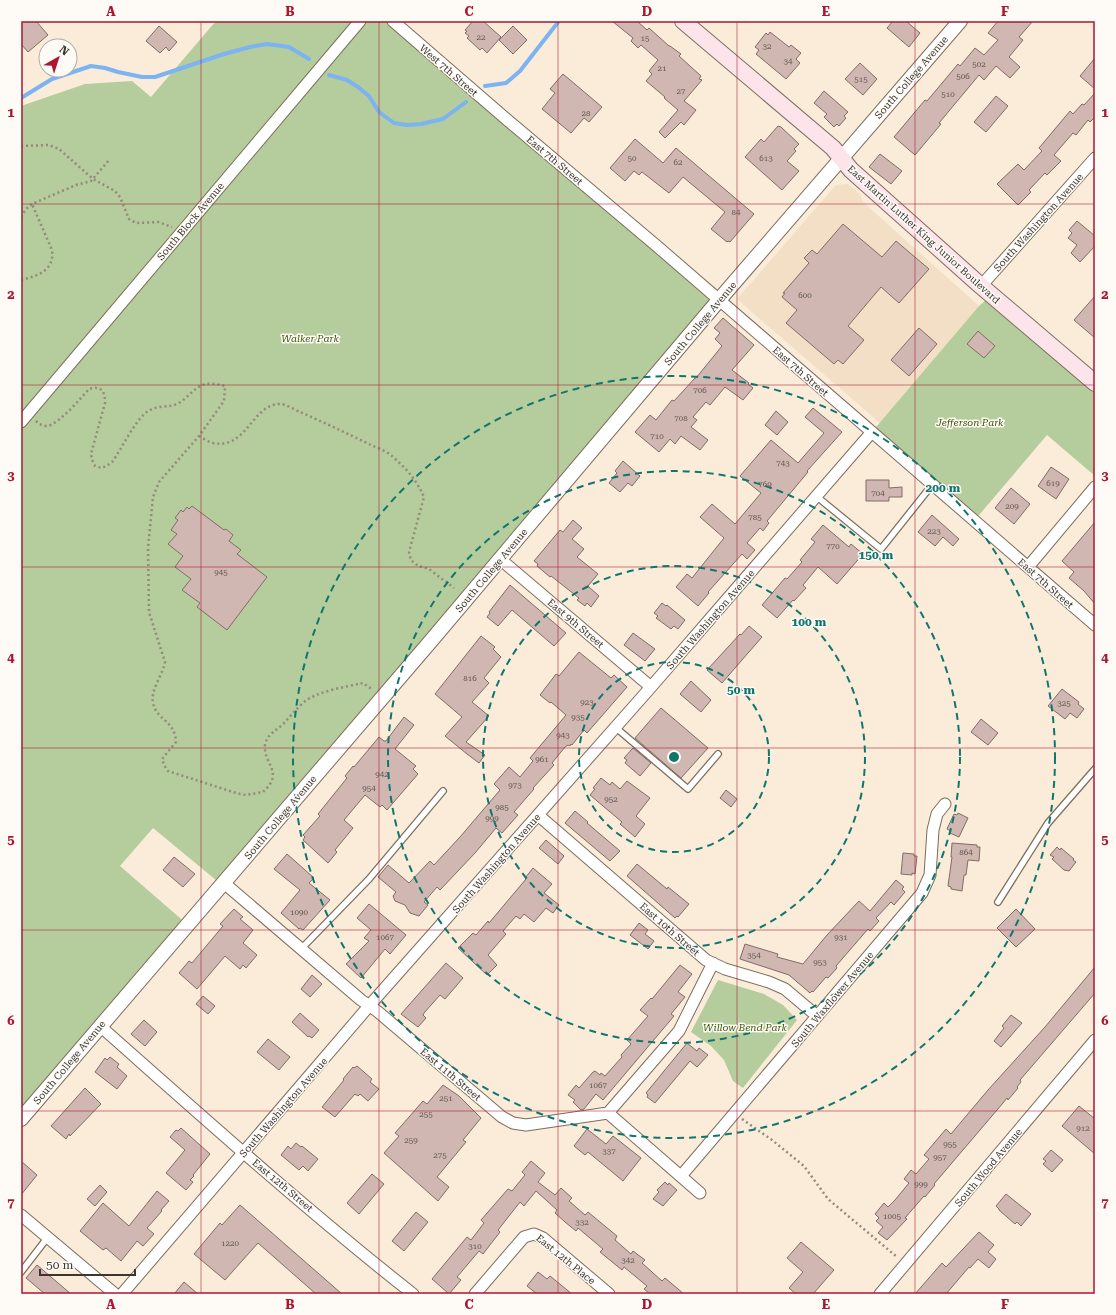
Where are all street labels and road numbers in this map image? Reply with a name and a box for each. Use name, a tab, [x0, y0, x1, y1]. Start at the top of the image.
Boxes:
street label: South College Avenue	[873, 33, 951, 121]
street label: West 7th Street	[417, 42, 480, 99]
street label: East 7th Street	[524, 134, 585, 187]
street label: East Martin Luther King Junior Boulevard	[845, 163, 1002, 306]
street label: South Washington Avenue	[991, 171, 1086, 274]
street label: South Block Avenue	[155, 180, 226, 262]
street label: South College Avenue	[662, 279, 739, 367]
street label: East 7th Street	[771, 344, 831, 399]
street label: South College Avenue	[453, 526, 530, 614]
street label: East 7th Street	[1016, 556, 1076, 611]
street label: South Washington Avenue	[664, 567, 757, 671]
street label: East 9th Street	[545, 597, 606, 650]
street label: South College Avenue	[242, 773, 319, 861]
street label: South Washington Avenue	[450, 811, 543, 915]
street label: East 10th Street	[638, 900, 702, 958]
street label: South Waxflower Avenue	[789, 949, 876, 1049]
street label: South College Avenue	[31, 1018, 108, 1106]
street label: East 11th Street	[418, 1046, 483, 1103]
street label: South Washington Avenue	[237, 1055, 330, 1159]
street label: South Wood Avenue	[953, 1126, 1025, 1209]
street label: East 12th Street	[250, 1157, 315, 1214]
street label: East 12th Place	[534, 1232, 598, 1287]

